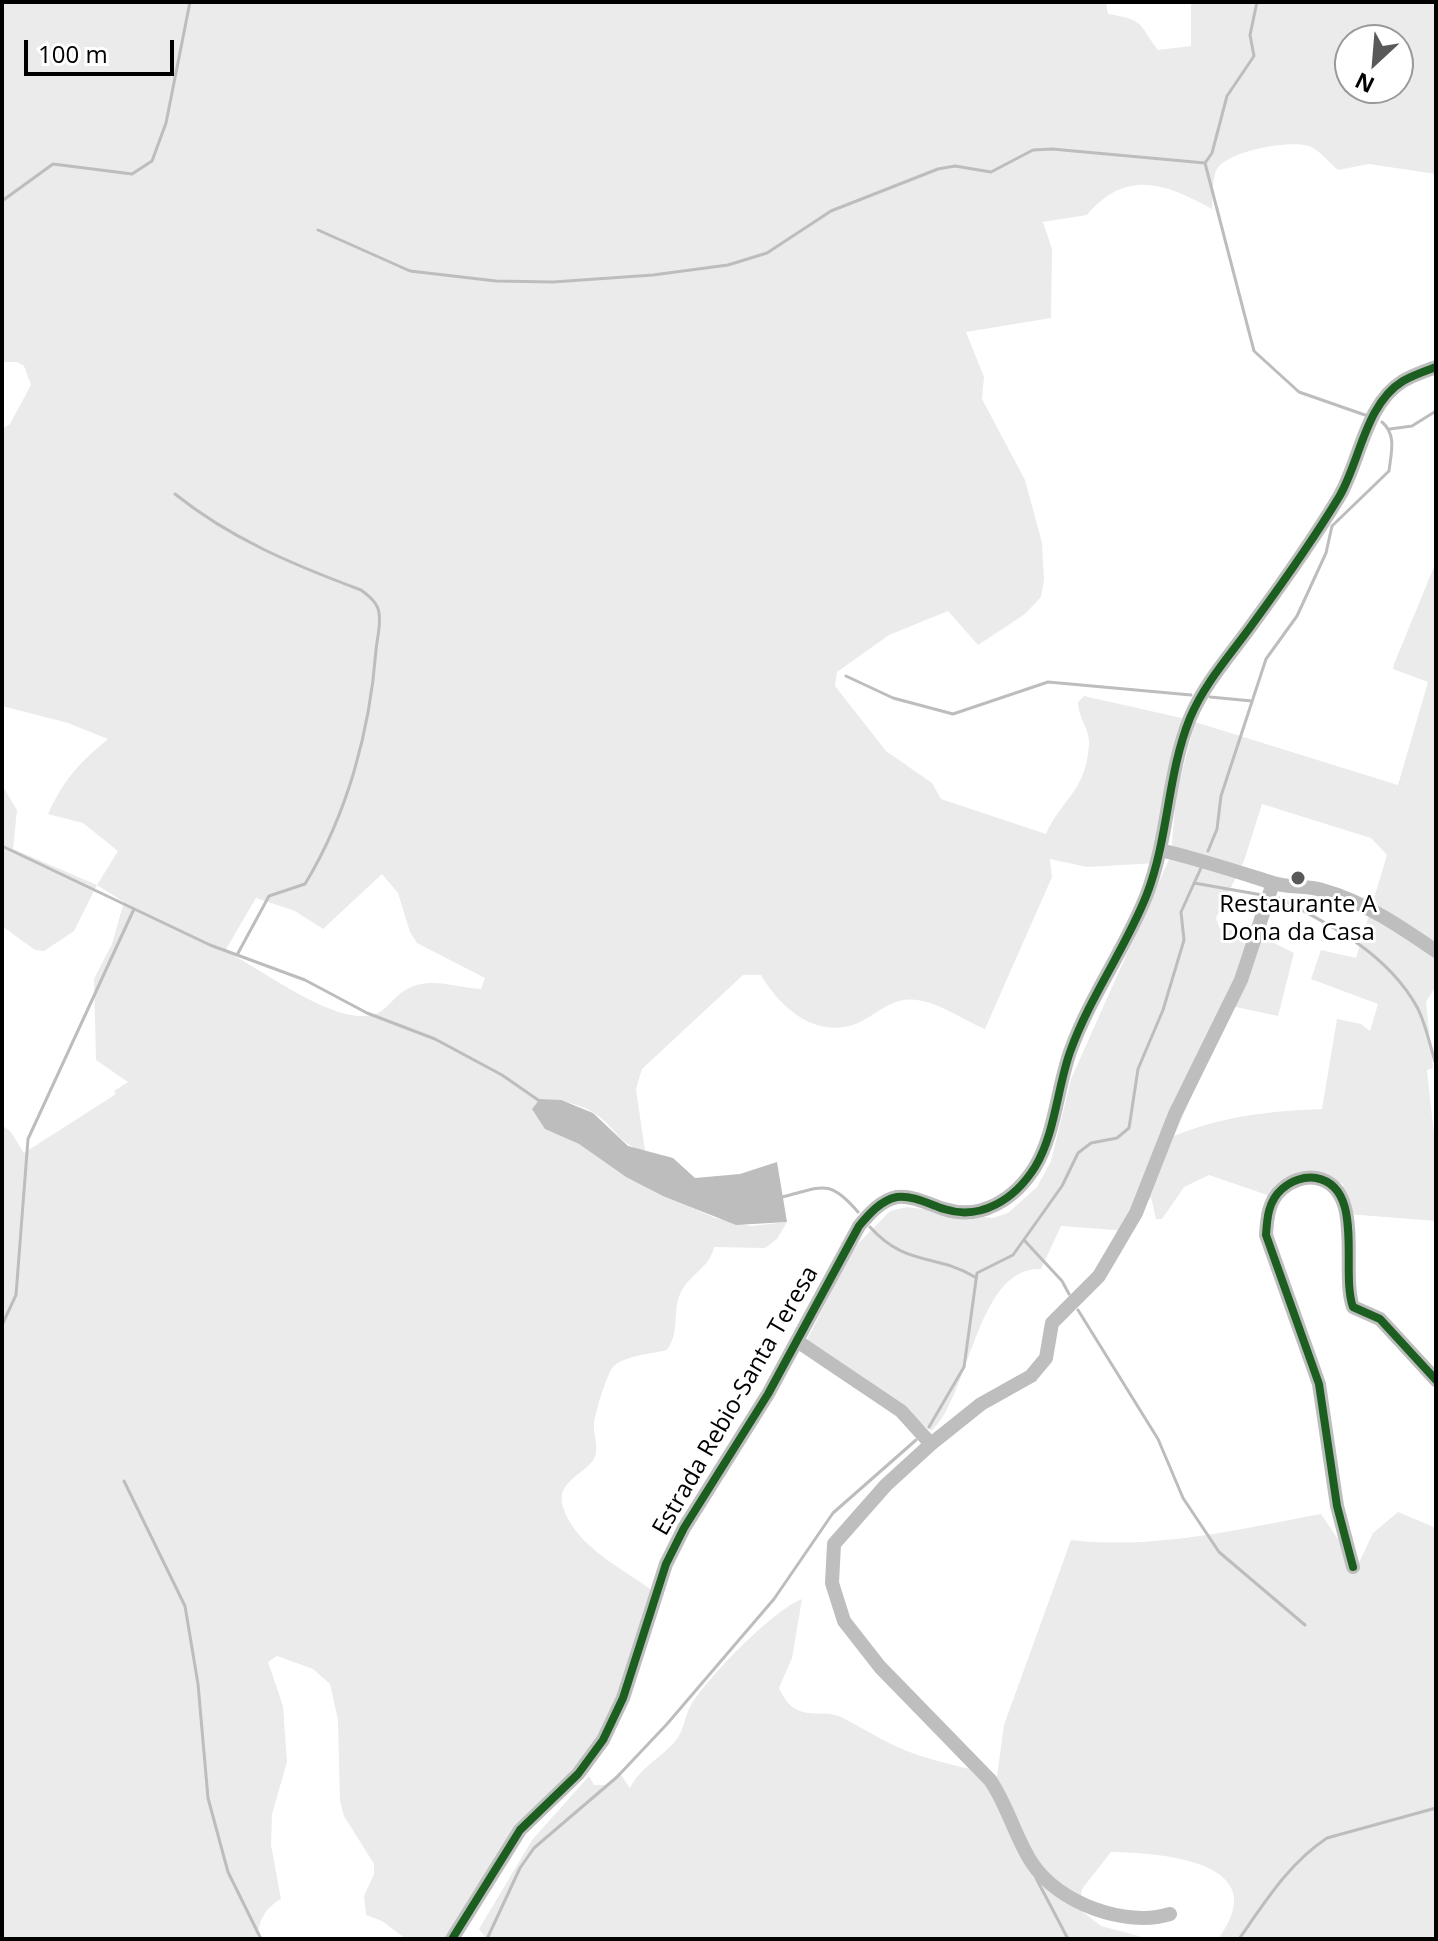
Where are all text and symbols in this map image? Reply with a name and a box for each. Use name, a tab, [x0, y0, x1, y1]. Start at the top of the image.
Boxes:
scale bar	[28, 24, 178, 74]
north arrow	[1334, 24, 1414, 104]
text: 100 m	[38, 37, 108, 70]
text: N	[1350, 66, 1379, 101]
marker: Restaurante A Dona da Casa	[1289, 869, 1307, 887]
place label: Restaurante A Dona da Casa	[1219, 891, 1377, 947]
street label: Estrada Rebio-Santa Teresa	[647, 1261, 825, 1541]

